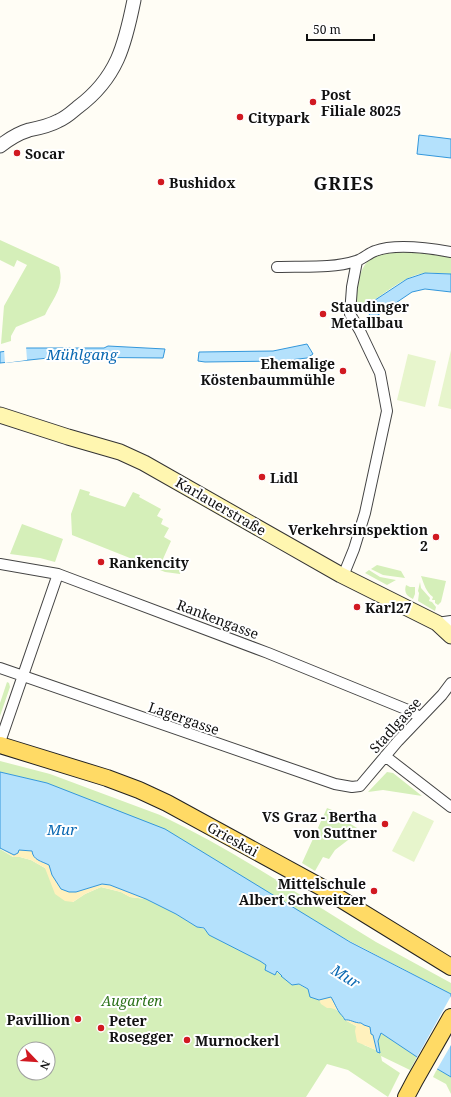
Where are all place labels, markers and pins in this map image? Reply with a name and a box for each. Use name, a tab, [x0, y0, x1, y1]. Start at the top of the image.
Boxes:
place label: Post Filiale 8025	[321, 85, 401, 120]
marker: Post Filiale 8025	[308, 97, 318, 107]
place label: Citypark	[248, 108, 310, 127]
marker: Citypark	[235, 112, 245, 122]
place label: Socar	[25, 144, 65, 163]
marker: Socar	[12, 148, 22, 158]
place label: Bushidox	[169, 173, 235, 192]
marker: Bushidox	[156, 177, 166, 187]
place label: Staudinger Metallbau	[331, 297, 410, 332]
marker: Staudinger Metallbau	[318, 309, 328, 319]
place label: Ehemalige Köstenbaummühle	[201, 354, 335, 389]
marker: Ehemalige Köstenbaummühle	[338, 366, 348, 376]
place label: Lidl	[270, 468, 298, 487]
marker: Lidl	[257, 472, 267, 482]
place label: Verkehrsinspektion 2	[288, 520, 428, 555]
marker: Verkehrsinspektion 2	[431, 532, 441, 542]
place label: Rankencity	[109, 553, 190, 572]
marker: Rankencity	[96, 557, 106, 567]
place label: Karl27	[365, 598, 412, 617]
marker: Karl27	[352, 602, 362, 612]
place label: VS Graz - Bertha von Suttner	[262, 807, 378, 842]
marker: VS Graz - Bertha von Suttner	[380, 819, 390, 829]
place label: Mittelschule Albert Schweitzer	[239, 874, 367, 909]
marker: Mittelschule Albert Schweitzer	[369, 886, 379, 896]
place label: Pavillion	[7, 1010, 70, 1029]
place label: Peter Rosegger	[109, 1011, 174, 1046]
marker: Pavillion	[73, 1014, 83, 1024]
marker: Peter Rosegger	[96, 1023, 106, 1033]
place label: Murnockerl	[195, 1031, 279, 1050]
marker: Murnockerl	[182, 1035, 192, 1045]

